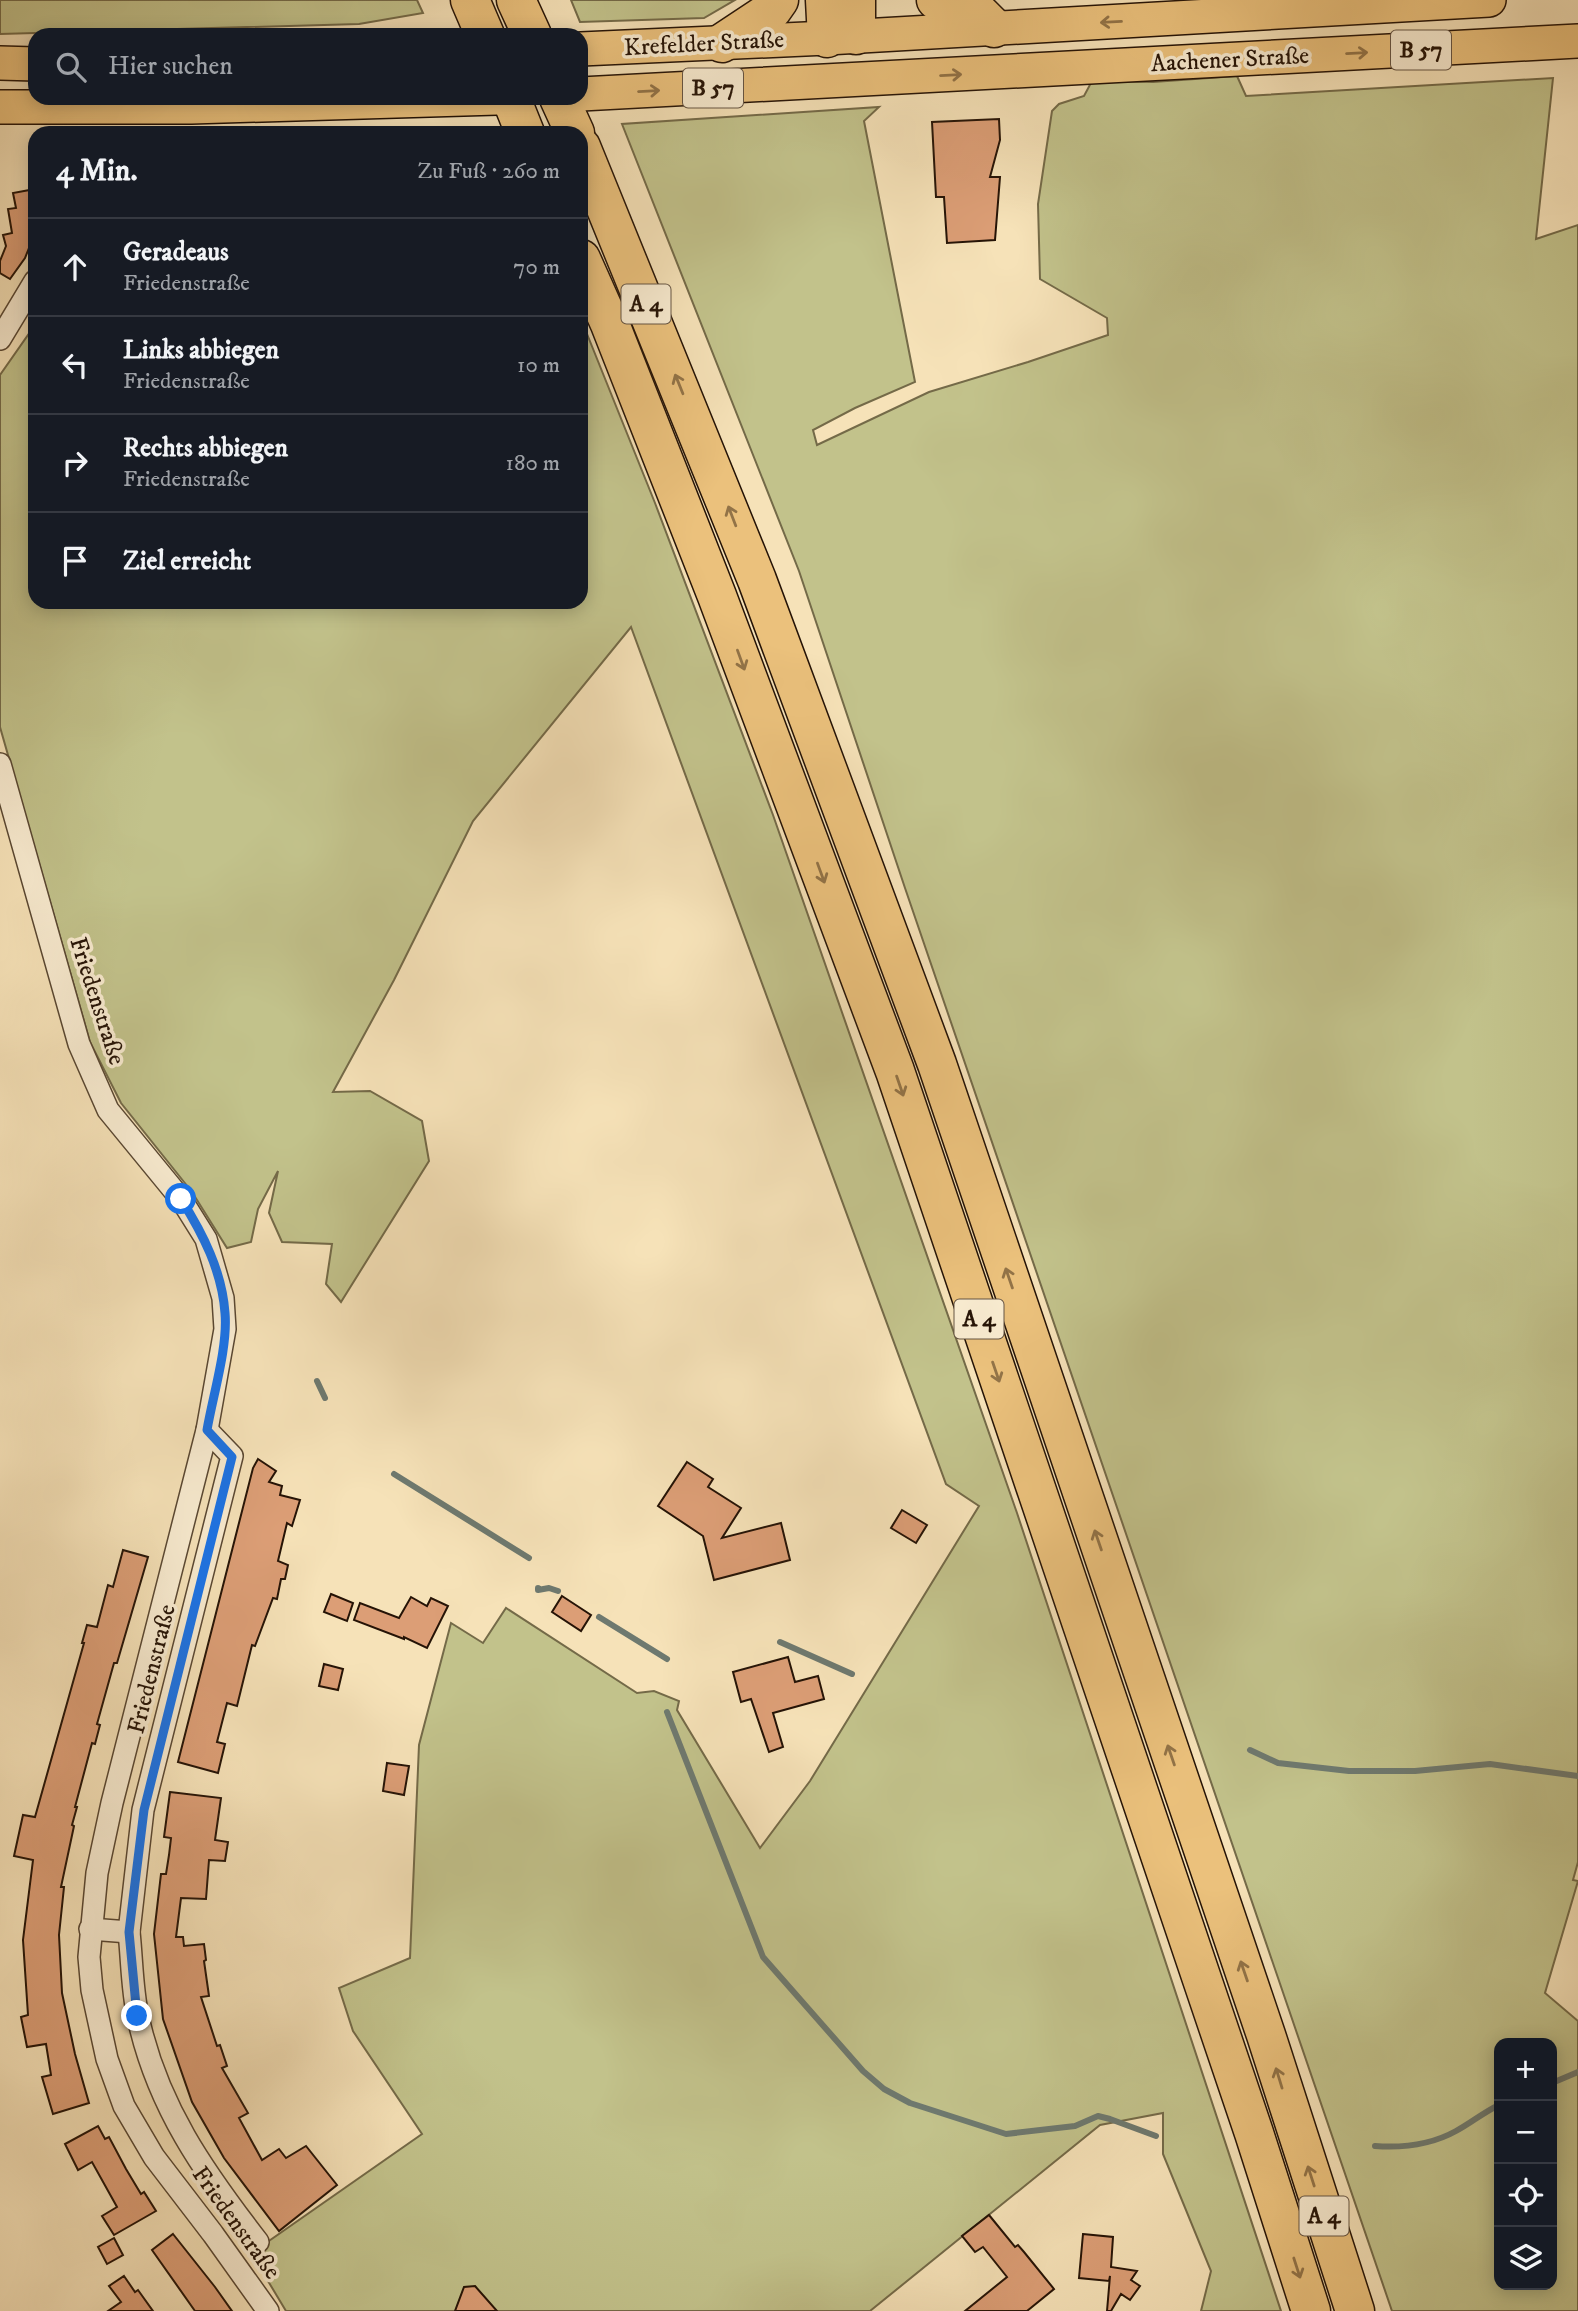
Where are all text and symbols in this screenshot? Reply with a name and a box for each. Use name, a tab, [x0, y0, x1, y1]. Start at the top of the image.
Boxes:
one-way arrow	[1100, 16, 1123, 29]
street label: Krefelder Straße	[623, 25, 785, 63]
search box	[28, 28, 588, 105]
road number: B 57	[1391, 31, 1451, 70]
street label: Aachener Straße	[1150, 41, 1310, 79]
one-way arrow	[1345, 47, 1368, 60]
icon: search	[52, 48, 90, 86]
text: Hier suchen	[108, 50, 233, 83]
road number: B 57	[683, 68, 743, 108]
one-way arrow	[939, 68, 962, 81]
one-way arrow	[637, 84, 660, 97]
text: 4 Min.	[56, 153, 138, 190]
text: Zu Fuß · 260 m	[417, 157, 560, 186]
text: Geradeaus	[123, 236, 229, 269]
icon: ahead	[56, 248, 94, 286]
text: 70 m	[513, 253, 560, 282]
text: Friedenstraße	[123, 269, 250, 298]
road number: A 4	[622, 284, 670, 324]
text: Links abbiegen	[123, 334, 279, 367]
icon: left	[56, 346, 94, 384]
text: 10 m	[517, 351, 560, 380]
text: Friedenstraße	[123, 367, 250, 396]
one-way arrow	[672, 374, 685, 395]
text: Rechts abbiegen	[123, 432, 288, 465]
icon: right	[56, 444, 94, 482]
text: 180 m	[505, 449, 560, 478]
text: Friedenstraße	[123, 465, 250, 494]
one-way arrow	[725, 506, 738, 528]
icon: arrive	[56, 542, 94, 580]
text: Ziel erreicht	[123, 545, 251, 578]
one-way arrow	[736, 649, 748, 671]
one-way arrow	[816, 862, 828, 884]
street label: Friedenstraße	[62, 933, 132, 1069]
one-way arrow	[895, 1075, 907, 1097]
route start	[165, 1183, 196, 1214]
one-way arrow	[1002, 1267, 1015, 1289]
road number: A 4	[954, 1300, 1004, 1338]
one-way arrow	[991, 1360, 1003, 1382]
one-way arrow	[1091, 1529, 1103, 1551]
street label: Friedenstraße	[121, 1601, 183, 1737]
one-way arrow	[1164, 1745, 1176, 1767]
one-way arrow	[1237, 1960, 1249, 1982]
route end	[121, 2000, 152, 2031]
map controls	[1494, 2038, 1557, 2290]
button: +	[1494, 2038, 1557, 2101]
one-way arrow	[1272, 2068, 1285, 2090]
button: −	[1494, 2101, 1557, 2164]
street label: Friedenstraße	[185, 2161, 287, 2285]
button: locate	[1494, 2164, 1557, 2227]
one-way arrow	[1304, 2166, 1316, 2188]
road number: A 4	[1300, 2196, 1348, 2236]
button: layers	[1494, 2227, 1557, 2290]
one-way arrow	[1292, 2256, 1304, 2278]

